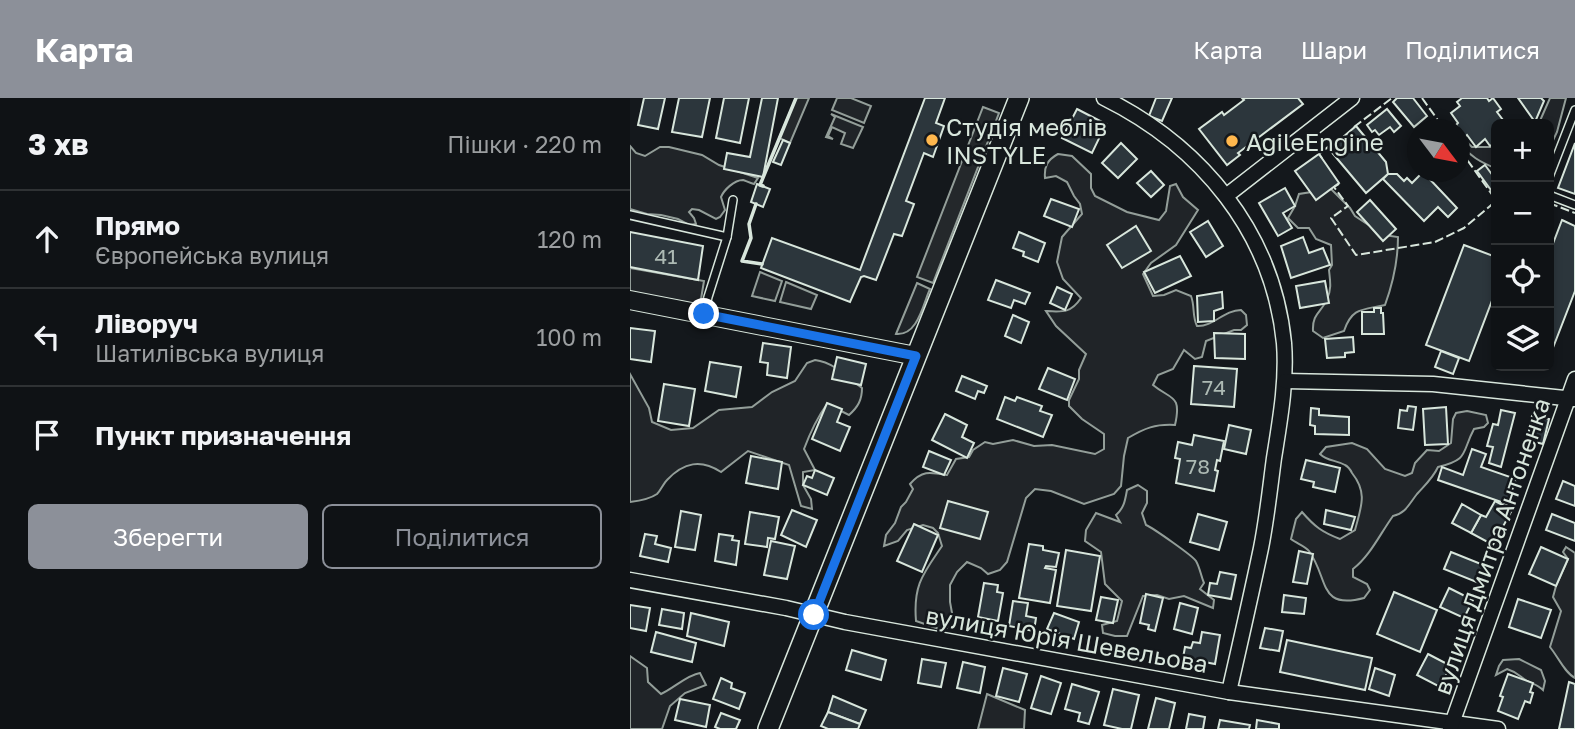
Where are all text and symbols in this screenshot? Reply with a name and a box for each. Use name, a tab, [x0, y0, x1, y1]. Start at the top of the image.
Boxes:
text: Карта	[35, 30, 134, 69]
text: Карта	[1193, 35, 1263, 64]
text: Шари	[1301, 35, 1367, 64]
text: Поділитися	[1405, 35, 1540, 64]
place label: Студія меблів INSTYLE	[946, 112, 1107, 169]
north arrow	[1407, 119, 1470, 182]
map controls	[1491, 119, 1554, 371]
button: +	[1491, 119, 1554, 182]
text: 3 хв	[28, 126, 89, 162]
place label: AgileEngine	[1246, 127, 1384, 156]
text: Пішки · 220 m	[447, 130, 602, 158]
marker: Студія меблів INSTYLE	[924, 132, 940, 148]
marker: AgileEngine	[1224, 133, 1240, 149]
button: −	[1491, 182, 1554, 245]
text: Прямо	[95, 210, 180, 241]
icon: ahead	[28, 220, 66, 258]
text: 120 m	[537, 225, 602, 253]
text: Європейська вулиця	[95, 241, 329, 269]
house number: 41	[655, 243, 678, 269]
button: locate	[1491, 245, 1554, 308]
route end	[688, 298, 719, 329]
text: Ліворуч	[95, 308, 198, 339]
button: layers	[1491, 308, 1554, 371]
icon: left	[28, 318, 66, 356]
text: 100 m	[536, 323, 602, 351]
text: Шатилівська вулиця	[95, 339, 324, 367]
house number: 74	[1202, 374, 1226, 400]
street label: вулиця Дмитра Антоненка	[1427, 394, 1555, 698]
icon: arrive	[28, 416, 66, 454]
text: Пункт призначення	[95, 420, 351, 451]
house number: 78	[1186, 453, 1210, 479]
button: Зберегти	[28, 504, 308, 569]
button: Поділитися	[322, 504, 602, 569]
route start	[798, 599, 829, 630]
street label: вулиця Юрія Шевельова	[924, 600, 1210, 678]

